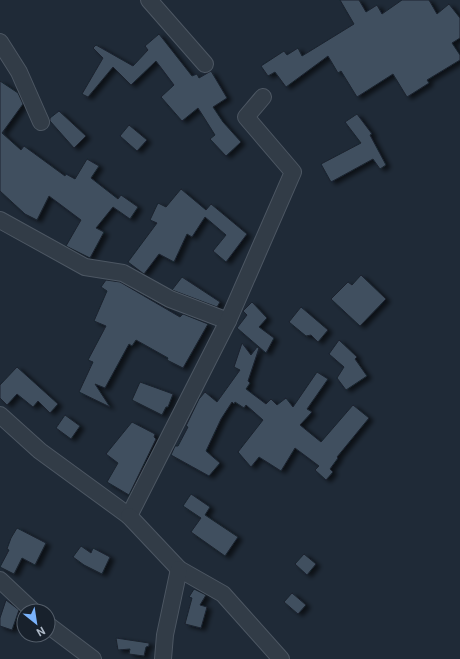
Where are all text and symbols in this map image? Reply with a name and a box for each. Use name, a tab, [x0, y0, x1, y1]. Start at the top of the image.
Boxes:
north arrow	[16, 603, 56, 643]
text: N	[34, 624, 47, 639]

